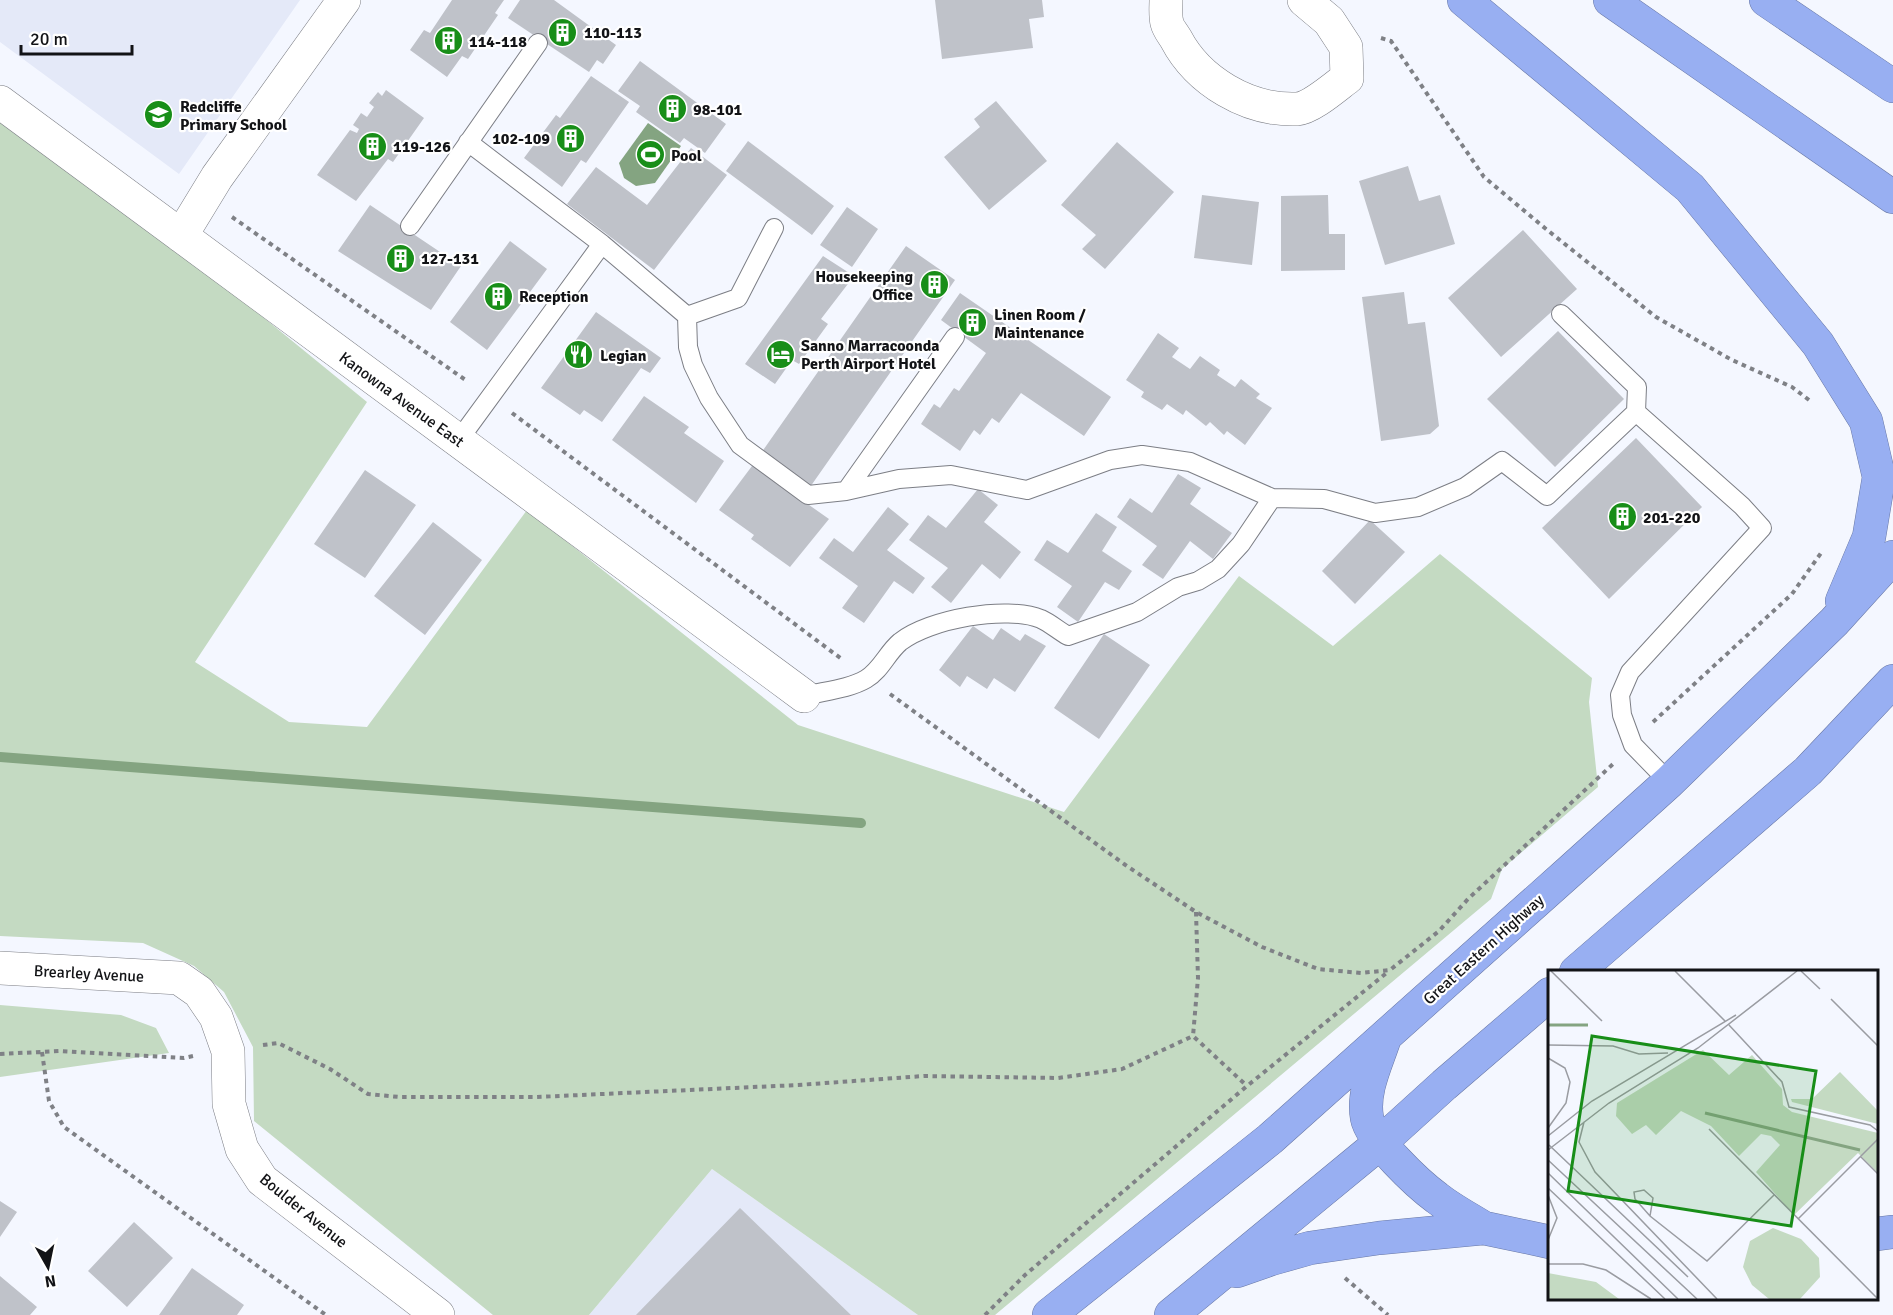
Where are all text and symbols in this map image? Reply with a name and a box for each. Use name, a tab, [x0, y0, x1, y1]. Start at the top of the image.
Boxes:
building icon: 110-113	[547, 16, 579, 48]
scale bar	[21, 18, 132, 56]
place label: 110-113	[584, 23, 642, 43]
building icon: 114-118	[432, 25, 464, 57]
text: 20 m	[30, 28, 68, 50]
place label: 114-118	[469, 32, 527, 52]
building icon: 98-101	[656, 93, 688, 125]
place label: Redcliffe Primary School	[180, 97, 287, 135]
school or university icon: Redcliffe Primary School	[143, 99, 175, 131]
place label: 98-101	[693, 100, 743, 120]
building icon: 102-109	[555, 122, 587, 154]
place label: 102-109	[492, 129, 550, 149]
building icon: 119-126	[356, 130, 388, 162]
place label: 119-126	[393, 137, 451, 157]
sports icon: Pool	[634, 139, 666, 171]
place label: Pool	[671, 146, 702, 166]
building icon: 127-131	[384, 242, 416, 274]
place label: 127-131	[421, 249, 479, 269]
place label: Housekeeping Office	[815, 267, 913, 305]
building icon: Housekeeping Office	[918, 269, 950, 301]
building icon: Reception	[482, 280, 514, 312]
place label: Reception	[519, 287, 589, 307]
place label: Linen Room / Maintenance	[994, 305, 1087, 343]
building icon: Linen Room / Maintenance	[957, 307, 989, 339]
place label: Sanno Marracoonda Perth Airport Hotel	[801, 336, 939, 374]
hotel icon: Sanno Marracoonda Perth Airport Hotel	[764, 338, 796, 370]
restaurant icon: Legian	[563, 339, 595, 371]
place label: Legian	[600, 346, 647, 366]
street label: Kanowna Avenue East	[335, 348, 468, 452]
building icon: 201-220	[1606, 501, 1638, 533]
place label: 201-220	[1643, 508, 1701, 528]
street label: Great Eastern Highway	[1419, 890, 1548, 1009]
street label: Brearley Avenue	[33, 961, 145, 987]
inset map	[1548, 970, 1878, 1300]
street label: Boulder Avenue	[255, 1169, 351, 1252]
north arrow	[18, 1237, 78, 1297]
text: N	[43, 1270, 57, 1292]

